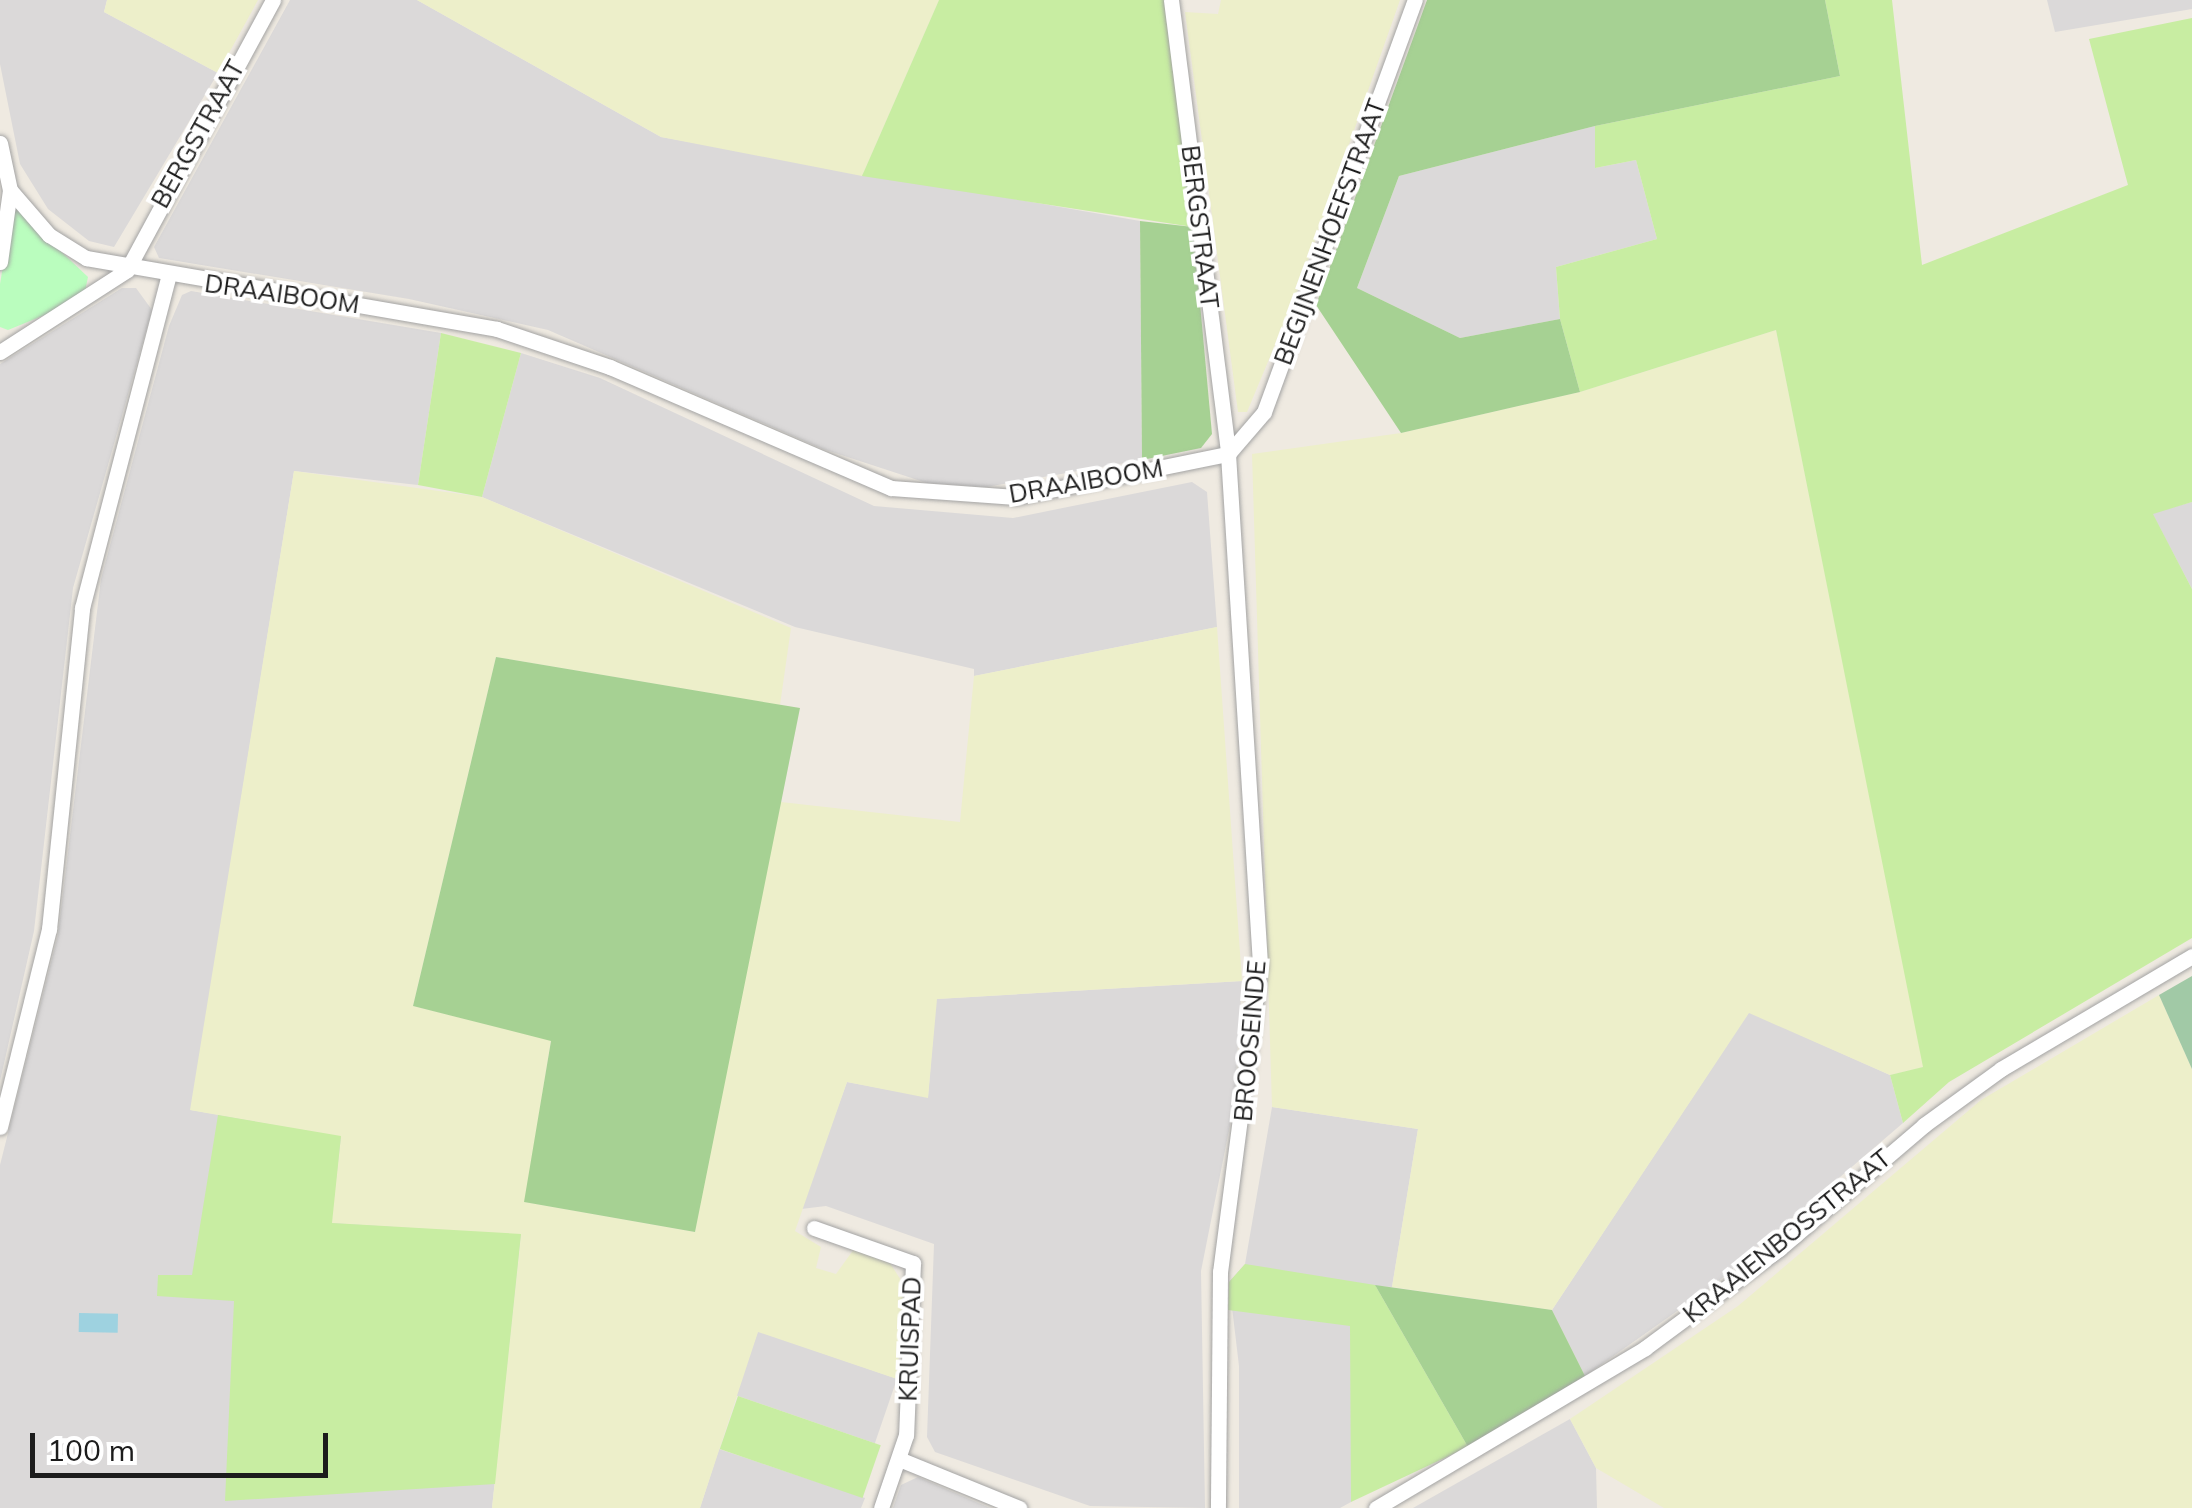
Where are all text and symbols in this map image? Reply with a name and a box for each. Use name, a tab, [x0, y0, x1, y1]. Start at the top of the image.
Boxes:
street label: BERGSTRAAT	[145, 55, 251, 213]
street label: BEGIJNENHOEFSTRAAT	[1268, 95, 1392, 369]
street label: BERGSTRAAT	[1175, 144, 1225, 310]
street label: DRAAIBOOM	[203, 268, 361, 320]
street label: DRAAIBOOM	[1007, 453, 1165, 509]
street label: BROOSEINDE	[1228, 959, 1272, 1123]
street label: KRAAIENBOSSTRAAT	[1677, 1143, 1897, 1329]
street label: KRUISPAD	[893, 1276, 927, 1402]
scale bar	[35, 1413, 332, 1475]
text: 100 m	[47, 1431, 135, 1469]

